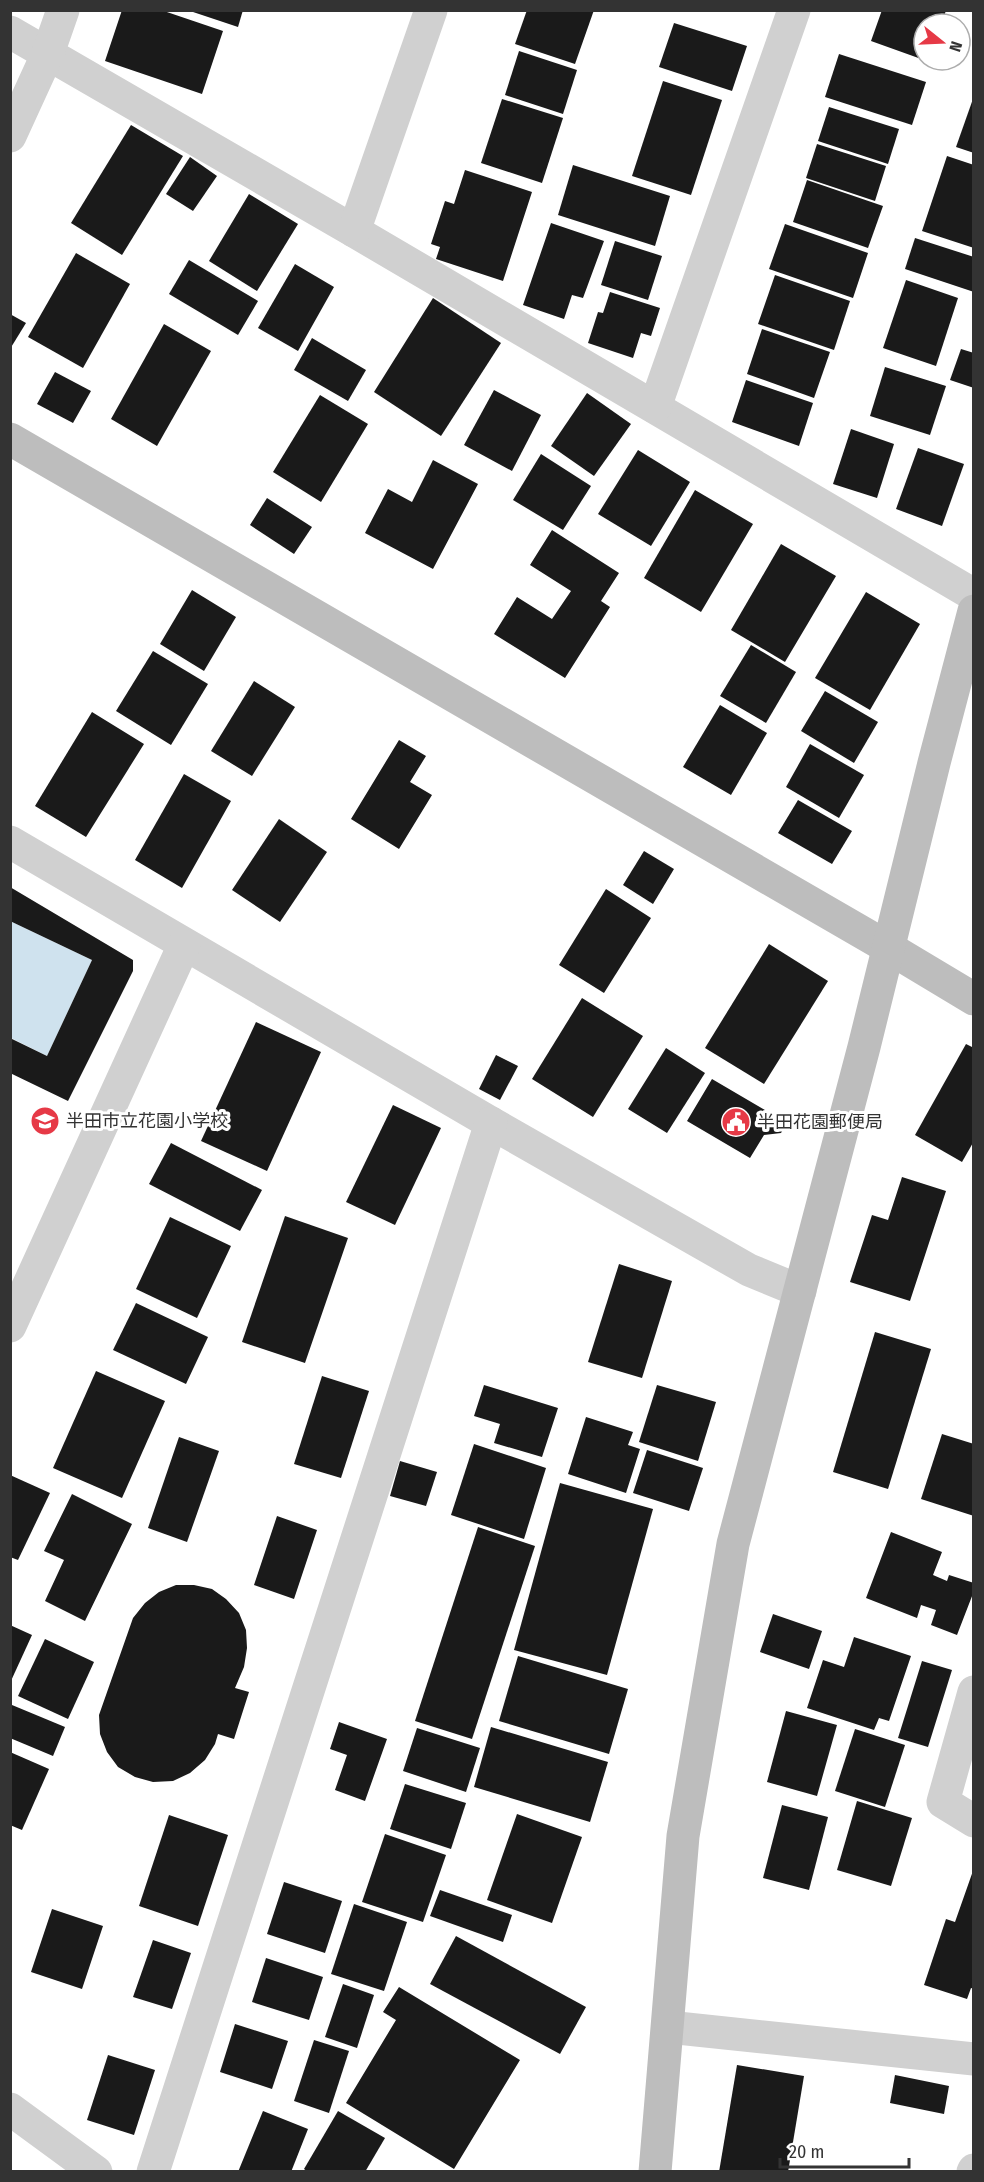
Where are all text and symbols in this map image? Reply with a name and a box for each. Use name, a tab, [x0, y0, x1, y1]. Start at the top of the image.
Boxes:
north arrow	[912, 12, 972, 72]
text: N	[945, 39, 966, 54]
school or university icon: 半田市立花園小学校	[29, 1105, 61, 1137]
public building icon: 半田花園郵便局	[720, 1106, 752, 1138]
place label: 半田市立花園小学校	[66, 1110, 228, 1132]
place label: 半田花園郵便局	[757, 1111, 883, 1133]
scale bar	[780, 2131, 909, 2169]
text: 20 m	[789, 2141, 824, 2163]

